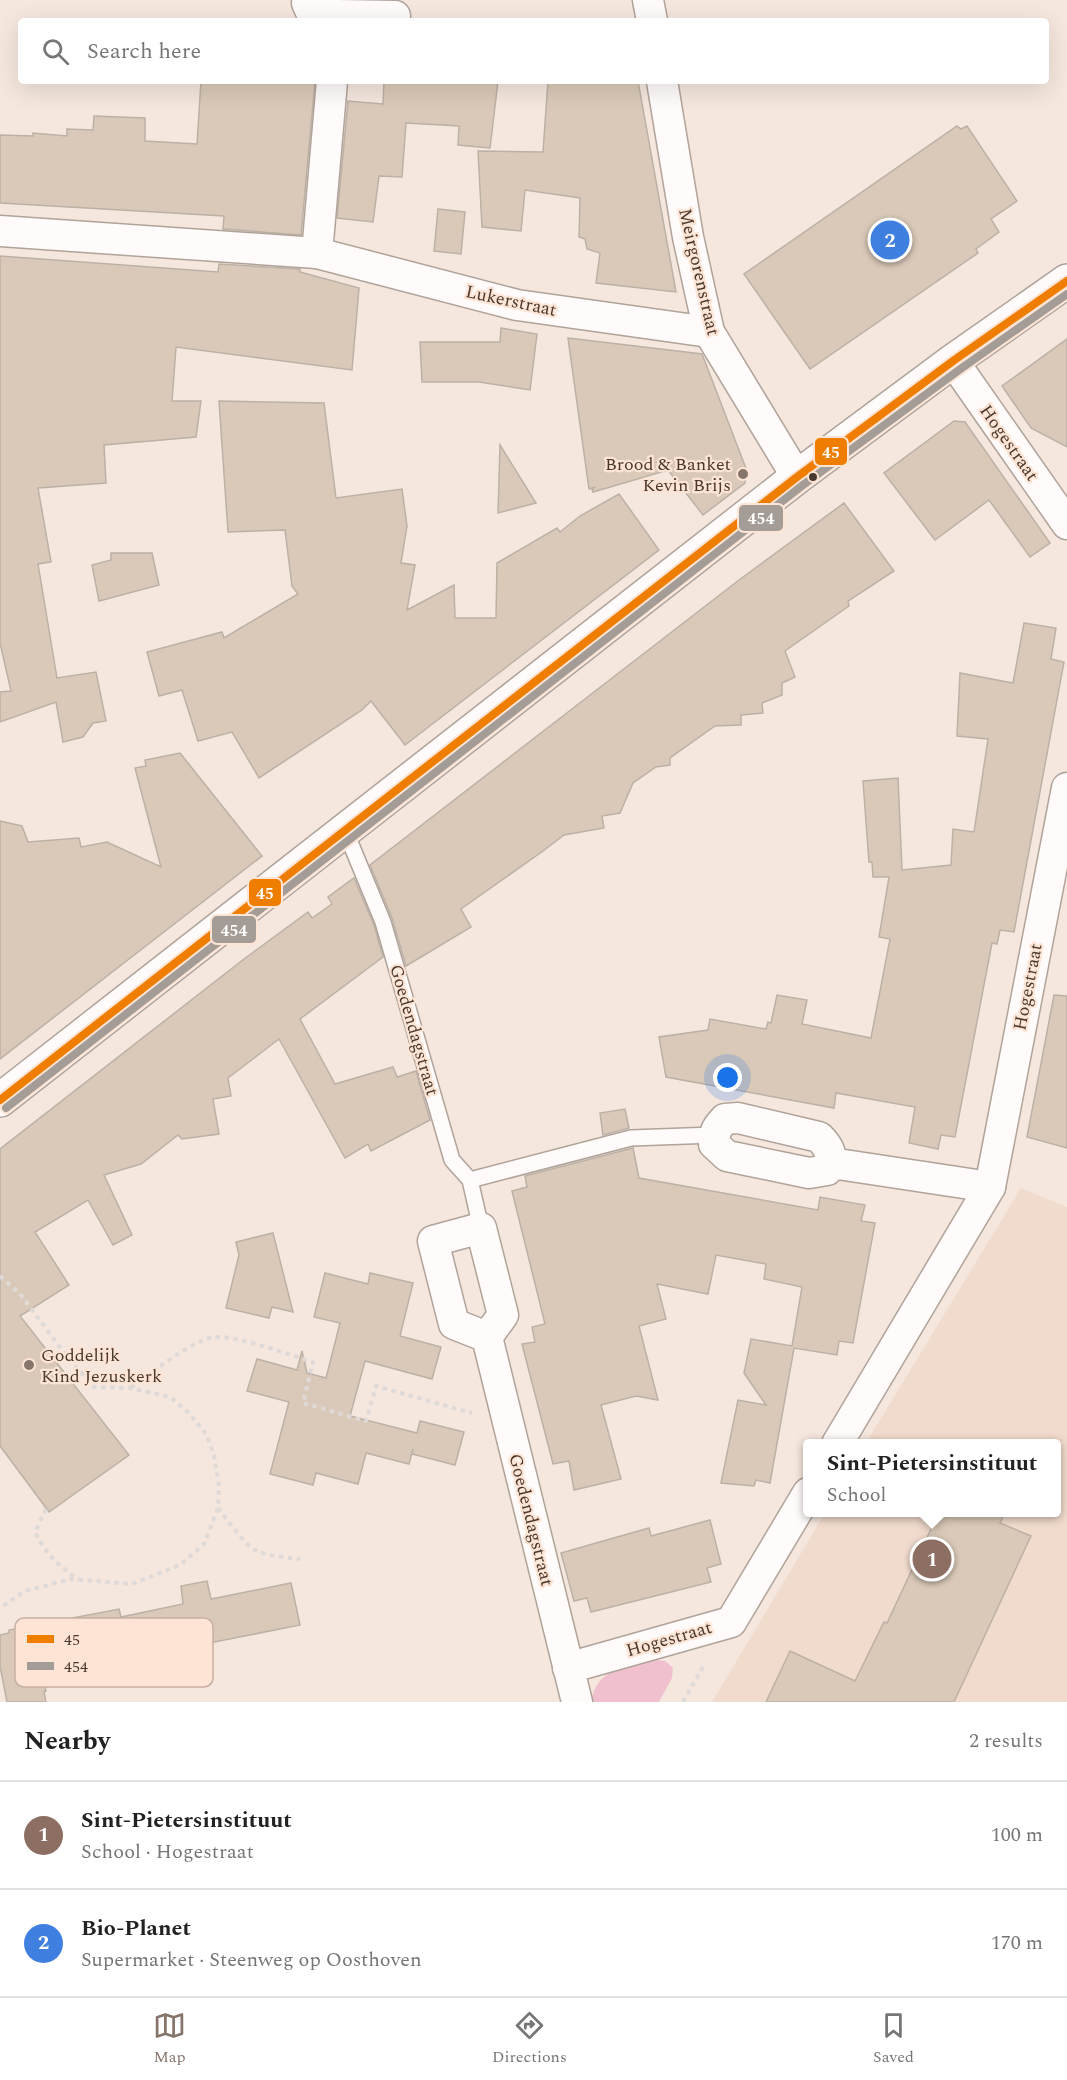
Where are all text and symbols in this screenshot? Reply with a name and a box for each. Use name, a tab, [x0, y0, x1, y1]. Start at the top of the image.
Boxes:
search box	[18, 18, 1049, 84]
icon: search	[39, 35, 72, 68]
text: Search here	[87, 35, 201, 68]
street label: Meirgorenstraat	[671, 206, 727, 338]
pin: 2	[870, 218, 910, 262]
street label: Lukerstraat	[463, 278, 559, 324]
street label: Hogestraat	[973, 399, 1045, 487]
line badge: 45	[814, 437, 848, 466]
text: 45	[822, 441, 840, 465]
place label: Brood & Banket Kevin Brijs	[605, 451, 731, 499]
marker: Brood & Banket Kevin Brijs	[736, 467, 750, 481]
unlabelled marker	[807, 471, 819, 483]
line badge: 454	[738, 504, 784, 532]
text: 454	[748, 507, 774, 531]
line badge: 45	[248, 878, 282, 907]
text: 45	[256, 882, 274, 906]
line badge: 454	[211, 915, 257, 944]
text: 454	[221, 919, 247, 943]
street label: Hogestraat	[1006, 941, 1050, 1033]
street label: Goedendagstraat	[382, 961, 446, 1099]
your location	[713, 1063, 742, 1092]
place label: Goddelijk Kind Jezuskerk	[41, 1342, 162, 1390]
marker: Goddelijk Kind Jezuskerk	[22, 1358, 36, 1372]
popup	[803, 1439, 1061, 1517]
text: Sint-Pietersinstituut	[827, 1447, 1037, 1480]
street label: Goedendagstraat	[502, 1451, 560, 1589]
text: School	[827, 1480, 886, 1510]
pin: 1	[912, 1536, 952, 1582]
street label: Hogestraat	[623, 1614, 715, 1664]
legend	[15, 1618, 213, 1687]
text: 45	[64, 1628, 80, 1652]
text: 454	[64, 1655, 88, 1679]
text: Nearby	[24, 1721, 110, 1761]
text: 2 results	[969, 1726, 1043, 1756]
text: Sint-Pietersinstituut	[81, 1804, 292, 1837]
text: 1	[38, 1820, 49, 1850]
text: 100 m	[991, 1820, 1043, 1850]
text: School · Hogestraat	[81, 1837, 254, 1867]
text: Bio-Planet	[81, 1912, 191, 1945]
text: 2	[38, 1928, 49, 1958]
text: 170 m	[991, 1928, 1043, 1958]
text: Supermarket · Steenweg op Oosthoven	[81, 1945, 422, 1975]
tab: Map	[153, 2009, 186, 2069]
tab: Directions	[492, 2009, 567, 2069]
tab: Saved	[873, 2009, 914, 2069]

